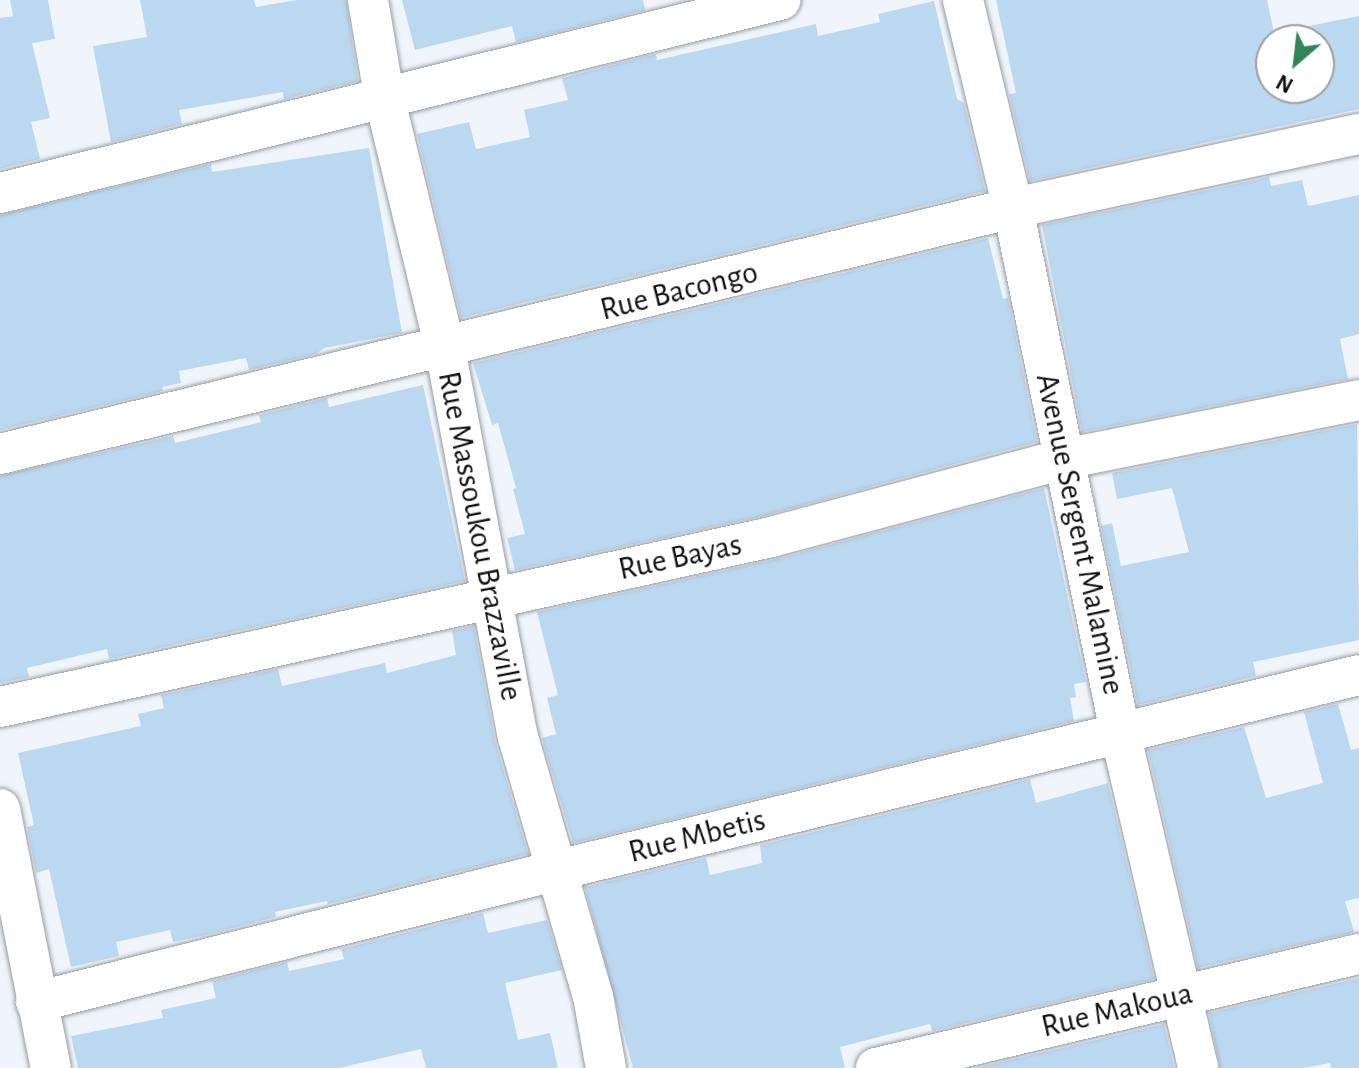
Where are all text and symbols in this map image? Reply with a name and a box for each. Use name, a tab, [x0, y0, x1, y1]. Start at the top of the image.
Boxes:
north arrow	[1255, 24, 1335, 104]
text: N	[1273, 70, 1297, 97]
street label: Rue Bacongo	[596, 253, 762, 329]
street label: Rue Massoukou Brazzaville	[429, 368, 531, 704]
street label: Avenue Sergent Malamine	[1027, 370, 1133, 698]
street label: Rue Bayas	[615, 525, 745, 589]
street label: Rue Mbetis	[625, 800, 769, 872]
street label: Rue Makoua	[1038, 974, 1196, 1046]

